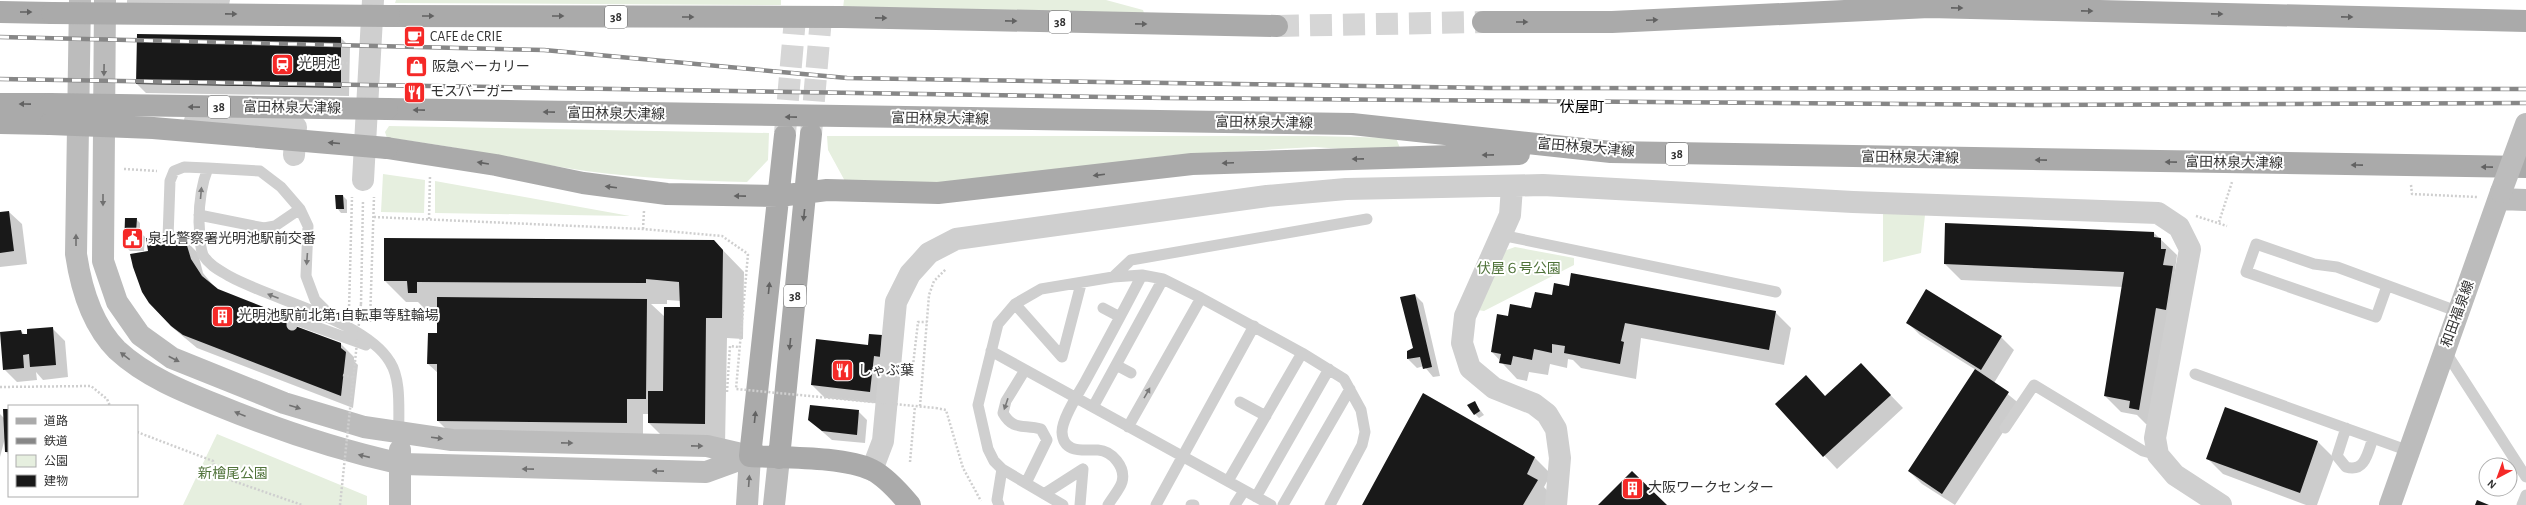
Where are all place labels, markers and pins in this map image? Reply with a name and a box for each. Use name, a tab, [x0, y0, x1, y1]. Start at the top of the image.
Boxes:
cafe icon: CAFE de CRIE	[401, 24, 427, 50]
place label: CAFE de CRIE	[430, 30, 502, 44]
station icon: 光明池	[270, 51, 296, 77]
shop icon: 阪急ベーカリー	[403, 54, 429, 80]
place label: 光明池	[298, 56, 340, 71]
place label: 阪急ベーカリー	[432, 59, 530, 74]
restaurant icon: モスバーガー	[402, 79, 428, 105]
place label: モスバーガー	[430, 84, 514, 99]
public building icon: 泉北警察署光明池駅前交番	[120, 226, 146, 252]
place label: 泉北警察署光明池駅前交番	[148, 230, 316, 246]
building icon: 光明池駅前北第1自転車等駐輪場	[210, 303, 236, 329]
place label: 光明池駅前北第1自転車等駐輪場	[238, 307, 439, 323]
restaurant icon: しゃぶ葉	[829, 358, 855, 384]
place label: しゃぶ葉	[858, 363, 914, 378]
building icon: 大阪ワークセンター	[1619, 475, 1645, 501]
place label: 大阪ワークセンター	[1648, 480, 1774, 495]

